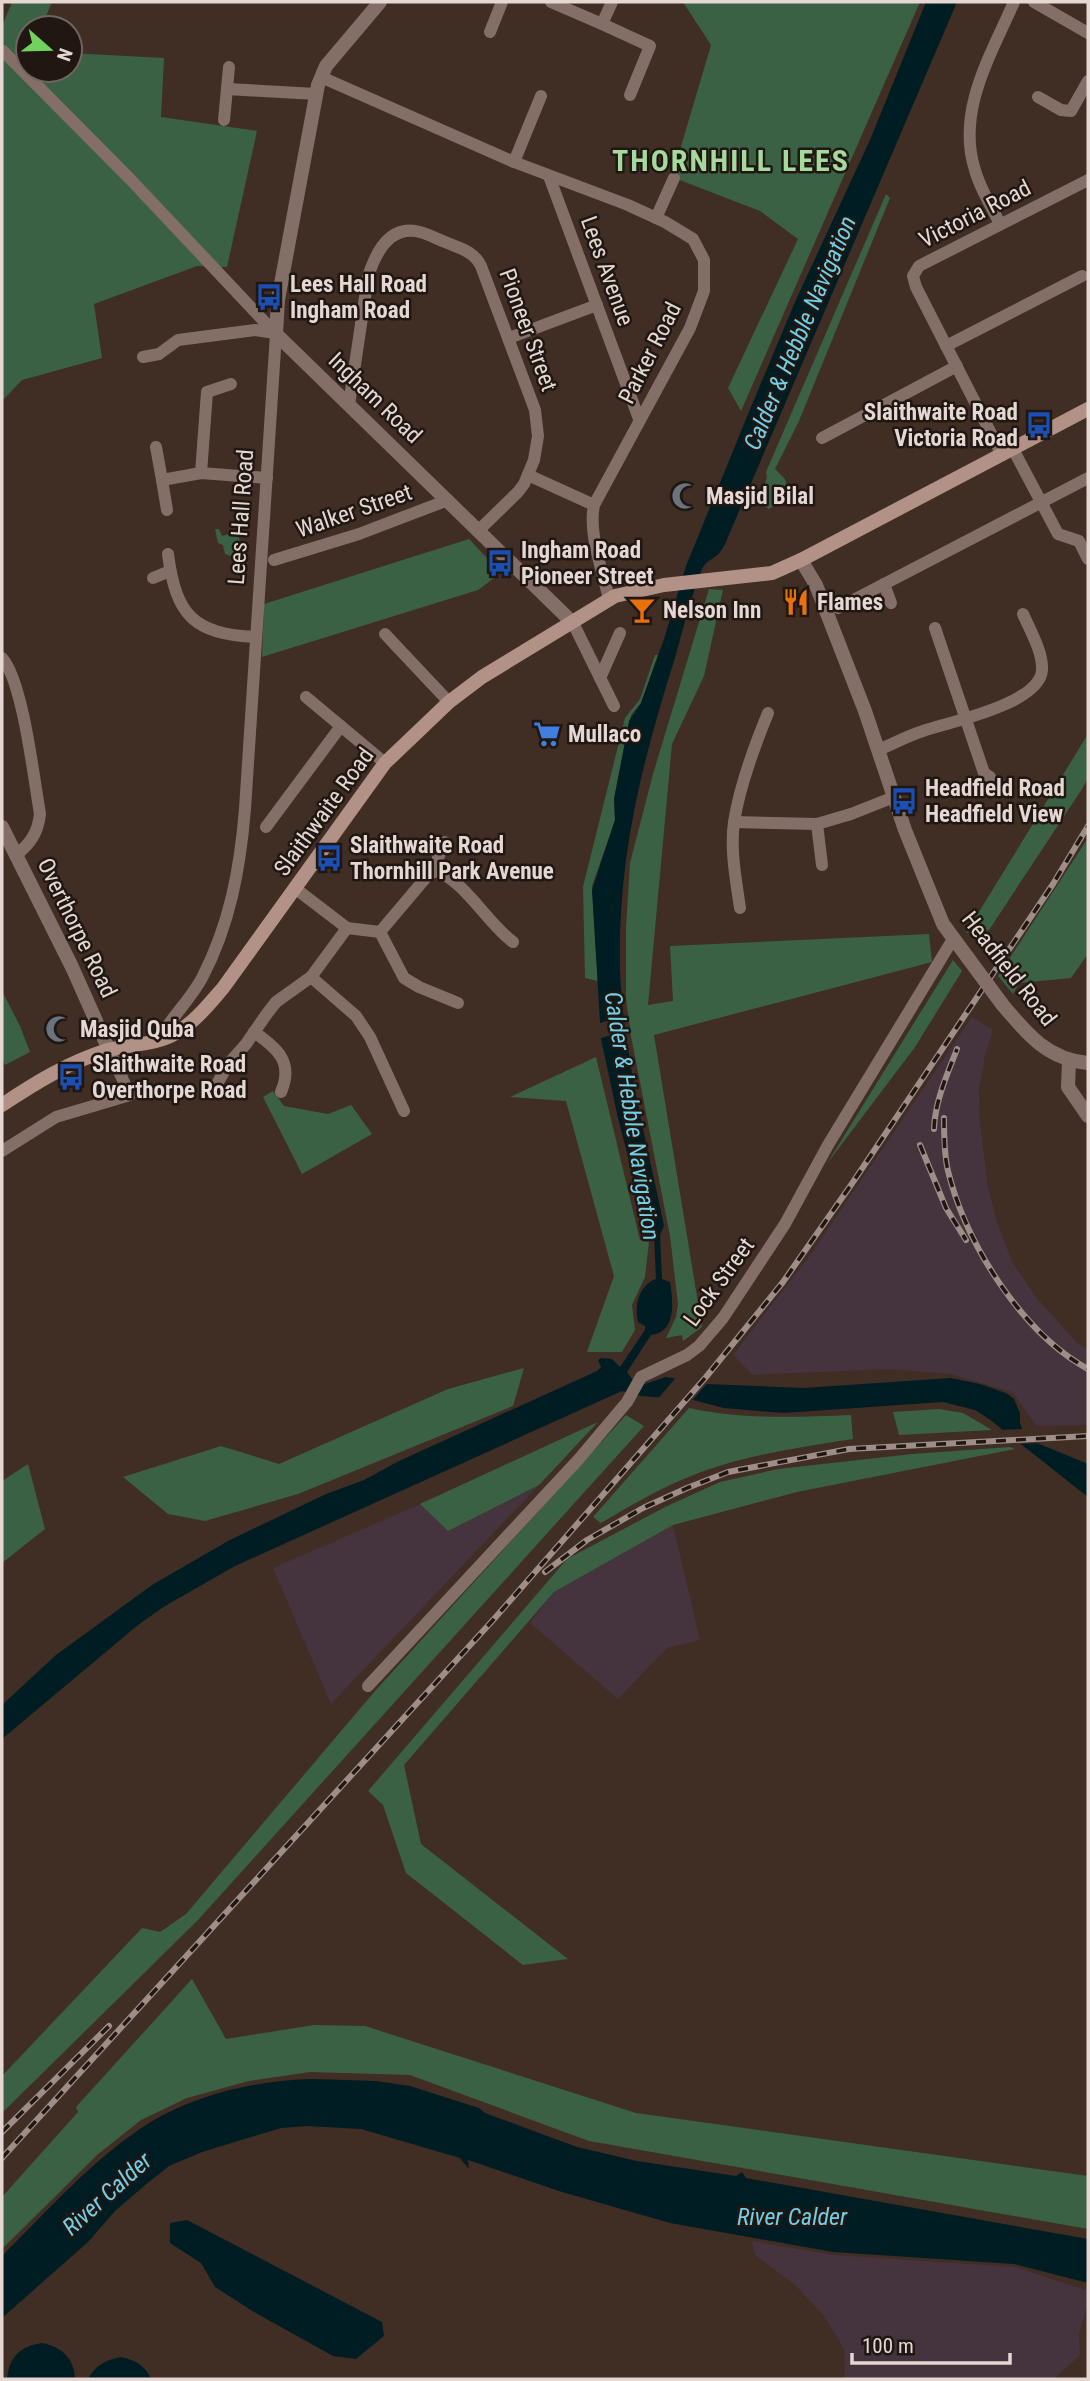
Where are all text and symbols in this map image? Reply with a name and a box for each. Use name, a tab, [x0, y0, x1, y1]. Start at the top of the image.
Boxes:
north arrow	[14, 14, 84, 84]
text: N	[52, 45, 77, 64]
district label: THORNHILL LEES	[612, 143, 850, 178]
street label: Victoria Road	[915, 174, 1035, 254]
water label: Calder & Hebble Navigation	[738, 212, 862, 454]
street label: Lees Avenue	[575, 213, 639, 329]
street label: Pioneer Street	[493, 265, 563, 395]
place label: Lees Hall Road Ingham Road	[290, 271, 427, 324]
bus stop icon: Lees Hall Road Ingham Road	[254, 282, 284, 312]
street label: Parker Road	[613, 298, 687, 408]
street label: Ingham Road	[323, 347, 427, 449]
place label: Slaithwaite Road Victoria Road	[864, 399, 1018, 452]
bus stop icon: Slaithwaite Road Victoria Road	[1024, 410, 1054, 440]
street label: Lees Hall Road	[223, 448, 259, 586]
street label: Walker Street	[293, 479, 415, 543]
mosque icon: Masjid Bilal	[670, 481, 700, 511]
place label: Masjid Bilal	[706, 483, 814, 510]
place label: Ingham Road Pioneer Street	[521, 537, 654, 590]
bus stop icon: Ingham Road Pioneer Street	[485, 548, 515, 578]
restaurant icon: Flames	[781, 587, 811, 617]
place label: Flames	[817, 589, 883, 616]
bar icon: Nelson Inn	[627, 595, 657, 625]
place label: Nelson Inn	[663, 597, 761, 624]
supermarket icon: Mullaco	[532, 719, 562, 749]
place label: Mullaco	[568, 721, 641, 748]
street label: Slaithwaite Road	[268, 743, 380, 881]
place label: Headfield Road Headfield View	[925, 775, 1065, 828]
bus stop icon: Headfield Road Headfield View	[889, 786, 919, 816]
place label: Slaithwaite Road Thornhill Park Avenue	[350, 832, 554, 885]
bus stop icon: Slaithwaite Road Thornhill Park Avenue	[314, 843, 344, 873]
street label: Overthorpe Road	[32, 854, 122, 1002]
street label: Headfield Road	[956, 906, 1062, 1032]
water label: Calder & Hebble Navigation	[599, 990, 665, 1242]
mosque icon: Masjid Quba	[44, 1014, 74, 1044]
place label: Masjid Quba	[80, 1016, 194, 1043]
place label: Slaithwaite Road Overthorpe Road	[92, 1051, 247, 1104]
bus stop icon: Slaithwaite Road Overthorpe Road	[56, 1062, 86, 1092]
street label: Lock Street	[678, 1233, 760, 1331]
water label: River Calder	[57, 2146, 158, 2241]
water label: River Calder	[737, 2203, 848, 2231]
scale bar	[852, 2322, 1010, 2366]
text: 100 m	[862, 2334, 914, 2358]

